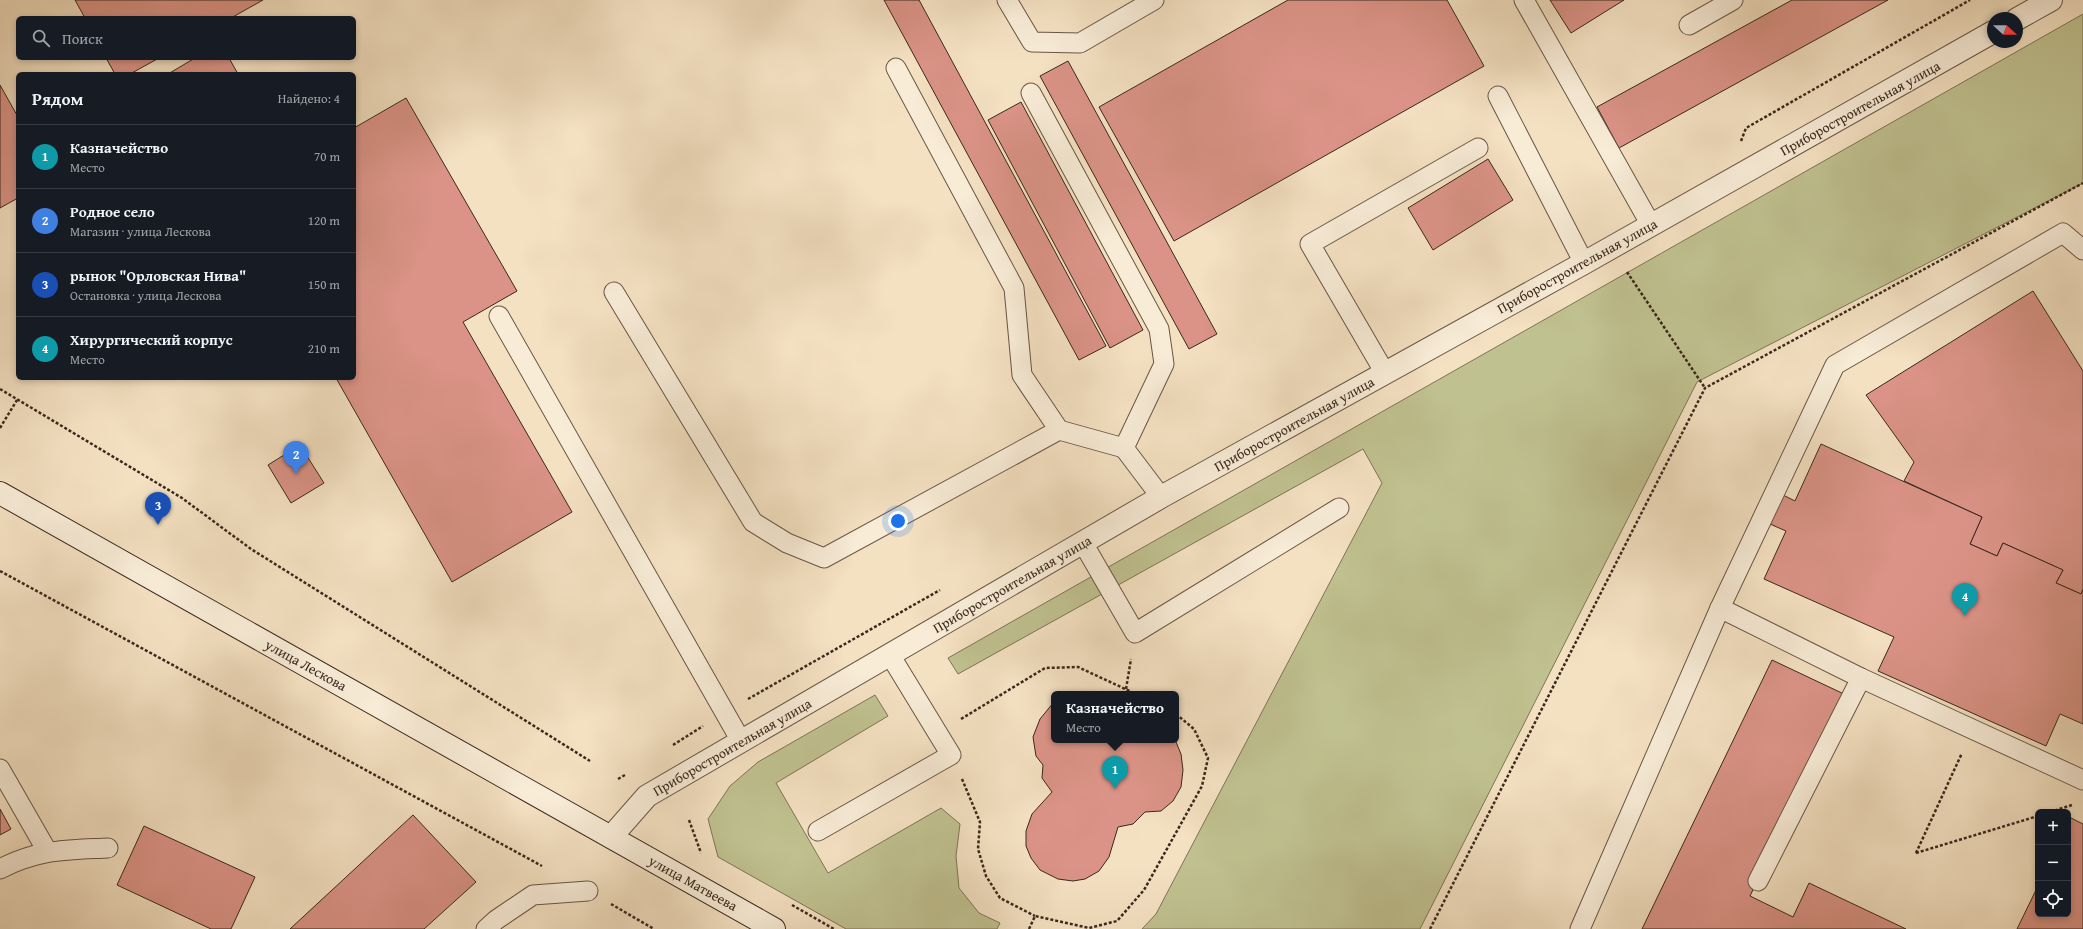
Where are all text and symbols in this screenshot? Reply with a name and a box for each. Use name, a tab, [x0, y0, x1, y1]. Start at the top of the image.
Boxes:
north arrow	[1987, 12, 2023, 48]
search box	[16, 16, 356, 60]
icon: search	[30, 27, 52, 49]
text: Поиск	[62, 28, 103, 49]
street label: Приборостроительная улица	[1776, 55, 1944, 160]
text: Рядом	[32, 86, 83, 111]
text: Найдено: 4	[278, 89, 340, 108]
text: Казначейство	[70, 137, 168, 158]
text: 1	[42, 147, 48, 166]
text: 70 m	[314, 147, 340, 166]
text: Место	[70, 158, 105, 177]
text: Родное село	[70, 201, 155, 222]
text: 2	[42, 211, 48, 230]
text: 120 m	[308, 211, 340, 230]
street label: Приборостроительная улица	[1493, 213, 1661, 318]
text: Магазин · улица Лескова	[70, 222, 211, 241]
text: рынок "Орловская Нива"	[70, 265, 246, 286]
text: 3	[42, 275, 48, 294]
text: 150 m	[308, 275, 340, 294]
text: Остановка · улица Лескова	[70, 286, 222, 305]
text: Хирургический корпус	[70, 329, 233, 350]
text: 4	[42, 339, 48, 358]
text: 210 m	[308, 339, 340, 358]
text: Место	[70, 350, 105, 369]
street label: Приборостроительная улица	[1210, 371, 1378, 476]
pin: 2	[283, 441, 309, 474]
pin: 3	[145, 492, 171, 525]
your location	[888, 511, 908, 531]
street label: Приборостроительная улица	[929, 530, 1095, 638]
pin: 4	[1952, 583, 1978, 616]
street label: улица Лескова	[261, 634, 351, 696]
popup	[1051, 691, 1179, 743]
street label: Приборостроительная улица	[649, 693, 815, 801]
text: Казначейство	[1066, 697, 1164, 718]
text: Место	[1066, 718, 1101, 737]
pin: 1	[1102, 756, 1128, 789]
map controls	[2035, 809, 2071, 917]
button: +	[2035, 809, 2071, 845]
button: −	[2035, 845, 2071, 881]
street label: улица Матвеева	[644, 850, 741, 916]
button: locate	[2035, 881, 2071, 917]

